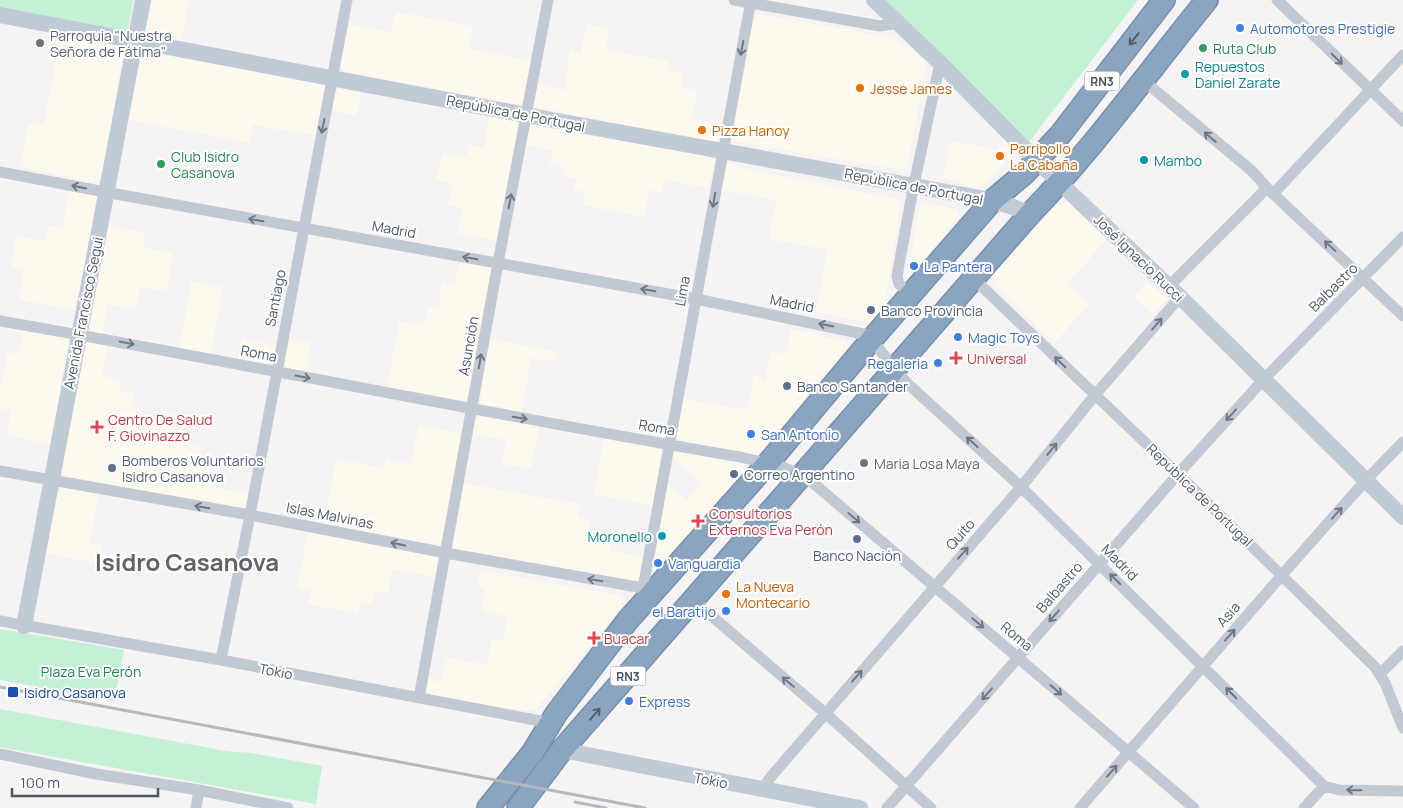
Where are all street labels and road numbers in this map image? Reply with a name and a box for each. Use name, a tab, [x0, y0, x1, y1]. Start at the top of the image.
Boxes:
road number: RN3	[1084, 72, 1120, 90]
street label: República de Portugal	[445, 90, 587, 136]
street label: República de Portugal	[843, 163, 985, 209]
street label: José Ignacio Rucci	[1090, 210, 1188, 306]
street label: Madrid	[370, 216, 418, 242]
street label: Avenida Francisco Segui	[59, 235, 107, 391]
street label: Balbastro	[1304, 258, 1362, 316]
street label: Santiago	[260, 268, 290, 328]
street label: Lima	[670, 275, 694, 307]
street label: Madrid	[768, 289, 816, 317]
street label: Asunción	[453, 315, 483, 377]
street label: Roma	[239, 340, 279, 366]
street label: Roma	[637, 414, 677, 440]
street label: República de Portugal	[1143, 439, 1257, 551]
street label: Islas Malvinas	[285, 497, 375, 533]
street label: Quito	[941, 514, 979, 554]
street label: Madrid	[1098, 540, 1142, 584]
street label: Balbastro	[1032, 557, 1086, 617]
street label: Asia	[1212, 597, 1244, 631]
street label: Roma	[997, 617, 1037, 655]
street label: Tokio	[257, 658, 295, 684]
road number: RN3	[610, 666, 646, 686]
street label: Tokio	[692, 767, 730, 793]

